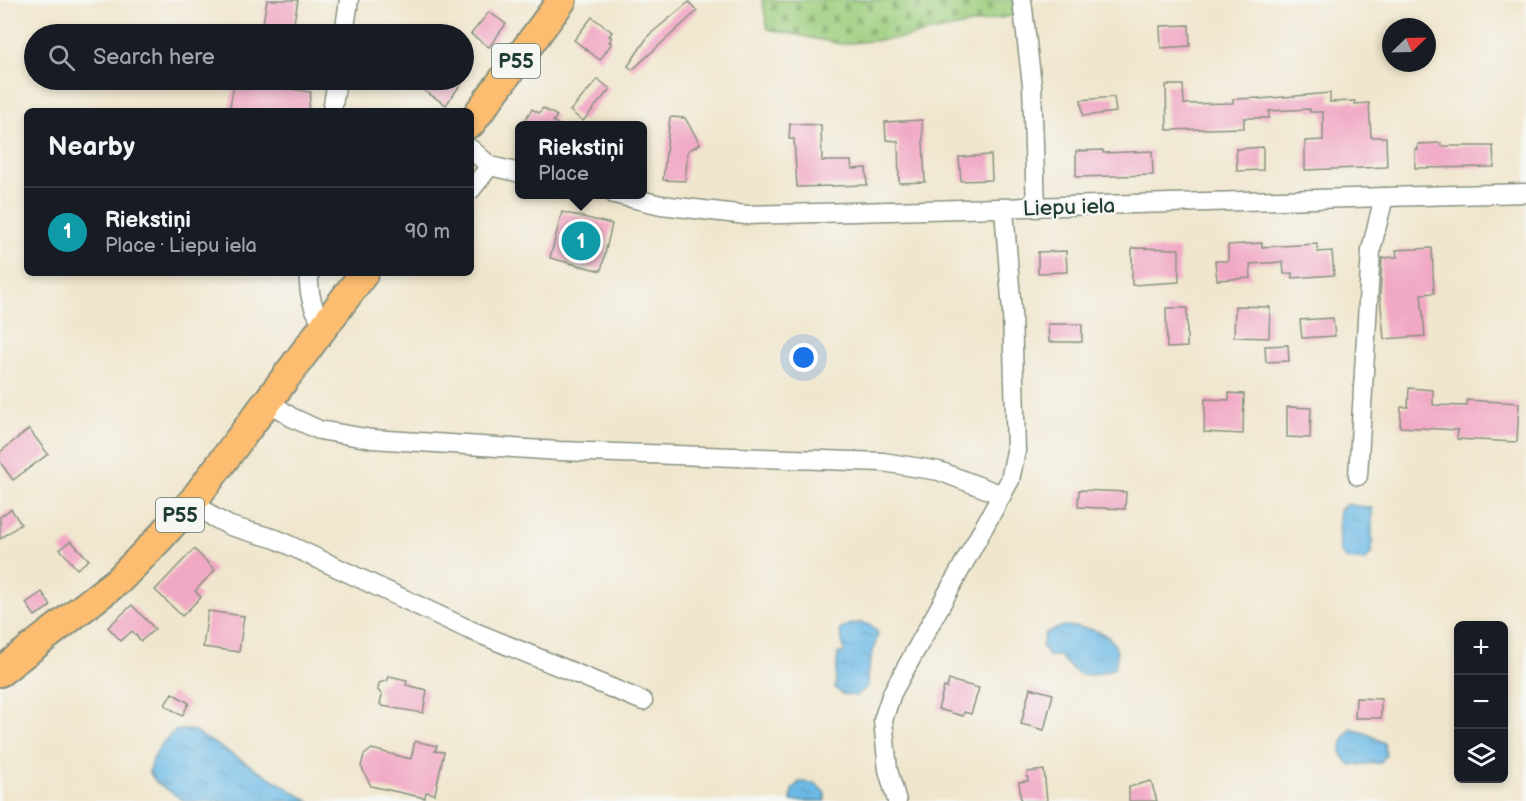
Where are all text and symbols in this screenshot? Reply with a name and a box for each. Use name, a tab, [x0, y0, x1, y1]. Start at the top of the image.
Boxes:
north arrow	[1382, 18, 1436, 72]
search box	[24, 24, 474, 90]
icon: search	[45, 41, 78, 74]
text: Search here	[93, 44, 215, 71]
road number: P55	[492, 44, 540, 78]
popup	[515, 121, 647, 199]
text: Nearby	[48, 132, 135, 163]
text: Riekstiņi	[538, 135, 624, 162]
text: Place	[538, 162, 589, 186]
street label: Liepu iela	[1022, 193, 1116, 222]
text: Riekstiņi	[105, 207, 191, 234]
pin: 1	[562, 218, 600, 264]
text: 1	[63, 220, 72, 244]
text: 90 m	[405, 220, 450, 244]
text: Place · Liepu iela	[105, 234, 257, 258]
your location	[789, 343, 818, 372]
road number: P55	[156, 498, 204, 532]
map controls	[1454, 621, 1508, 783]
button: +	[1454, 621, 1508, 675]
button: −	[1454, 675, 1508, 729]
button: layers	[1454, 729, 1508, 783]

